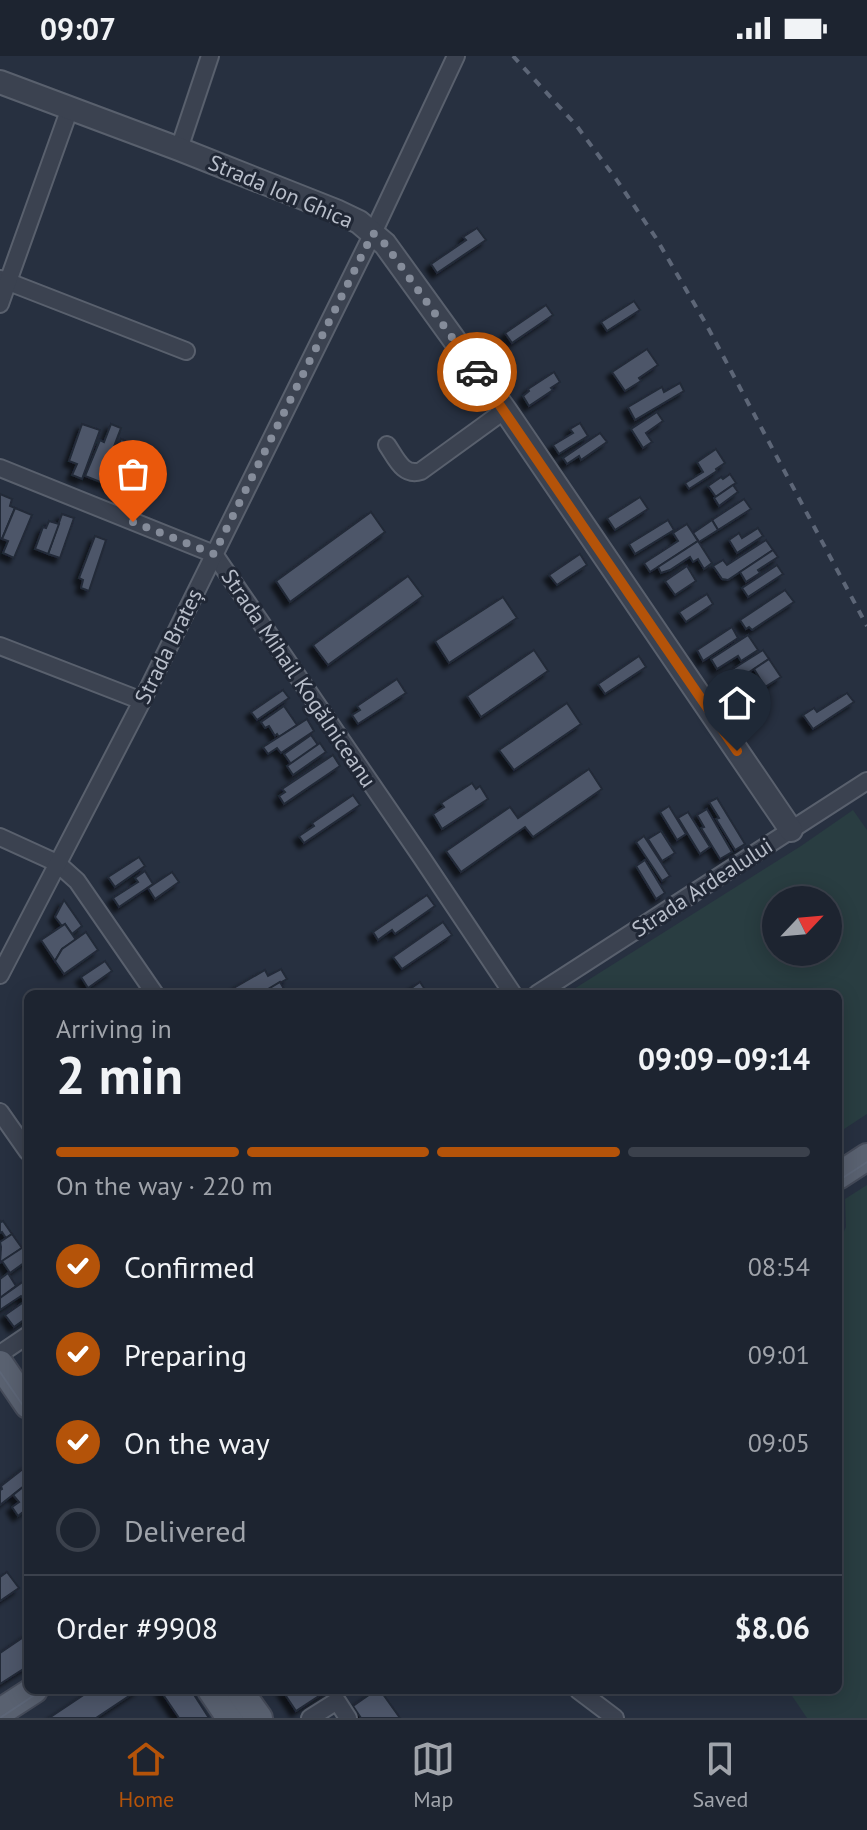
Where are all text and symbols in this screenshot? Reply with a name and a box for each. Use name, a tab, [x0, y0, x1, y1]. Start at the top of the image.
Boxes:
text: 09:07	[40, 9, 116, 48]
street label: Strada Ion Ghica	[204, 148, 358, 234]
courier	[437, 332, 517, 412]
icon: car	[455, 350, 499, 394]
pin	[99, 440, 167, 522]
icon: bag	[111, 452, 155, 496]
street label: Strada Mihail Kogălniceanu	[215, 564, 383, 792]
street label: Strada Brateș	[128, 584, 208, 708]
pin	[703, 669, 771, 751]
icon: home	[715, 681, 759, 725]
street label: Strada Ardealului	[626, 831, 778, 943]
north arrow	[762, 886, 842, 966]
map controls	[762, 886, 842, 966]
text: Arriving in	[56, 1012, 172, 1045]
text: 09:09–09:14	[638, 1039, 810, 1078]
text: 2 min	[56, 1041, 183, 1108]
text: On the way · 220 m	[56, 1169, 273, 1202]
icon: check	[56, 1244, 100, 1288]
text: Confirmed	[124, 1247, 255, 1286]
text: 08:54	[748, 1250, 810, 1283]
icon: check	[56, 1332, 100, 1376]
text: Preparing	[124, 1335, 247, 1374]
text: 09:01	[748, 1338, 810, 1371]
icon: check	[56, 1420, 100, 1464]
text: On the way	[124, 1423, 270, 1462]
text: 09:05	[748, 1426, 810, 1459]
text: Delivered	[124, 1511, 247, 1550]
text: Order #9908	[56, 1608, 218, 1647]
text: $8.06	[735, 1608, 810, 1647]
tab: Home	[119, 1737, 174, 1813]
tab: Map	[411, 1737, 455, 1813]
tab: Saved	[692, 1737, 748, 1813]

